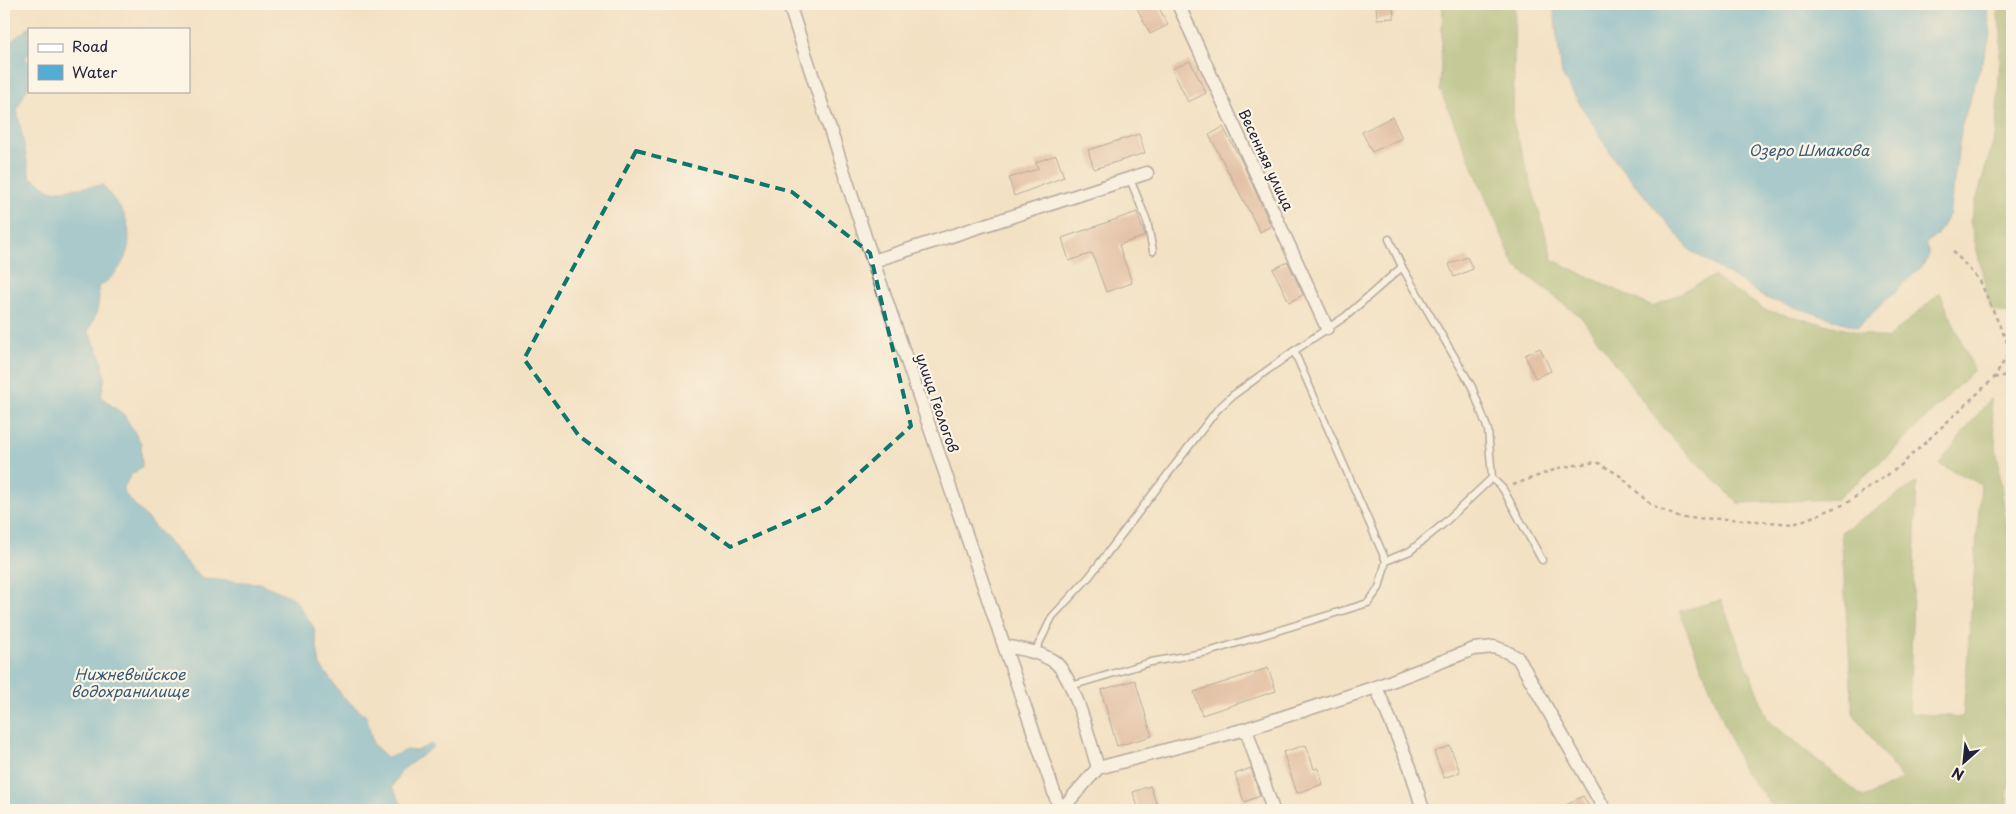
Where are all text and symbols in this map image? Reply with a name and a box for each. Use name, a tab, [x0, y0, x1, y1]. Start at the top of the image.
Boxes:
legend	[28, 28, 190, 92]
text: Road	[72, 34, 108, 57]
text: Water	[72, 60, 117, 83]
street label: Весенняя улица	[1234, 106, 1299, 214]
water label: Озеро Шмакова	[1749, 138, 1870, 161]
street label: улица Геологов	[911, 350, 964, 455]
water label: Нижневыйское водохранилище	[71, 662, 190, 702]
north arrow	[1938, 736, 1988, 786]
text: N	[1948, 762, 1968, 786]

